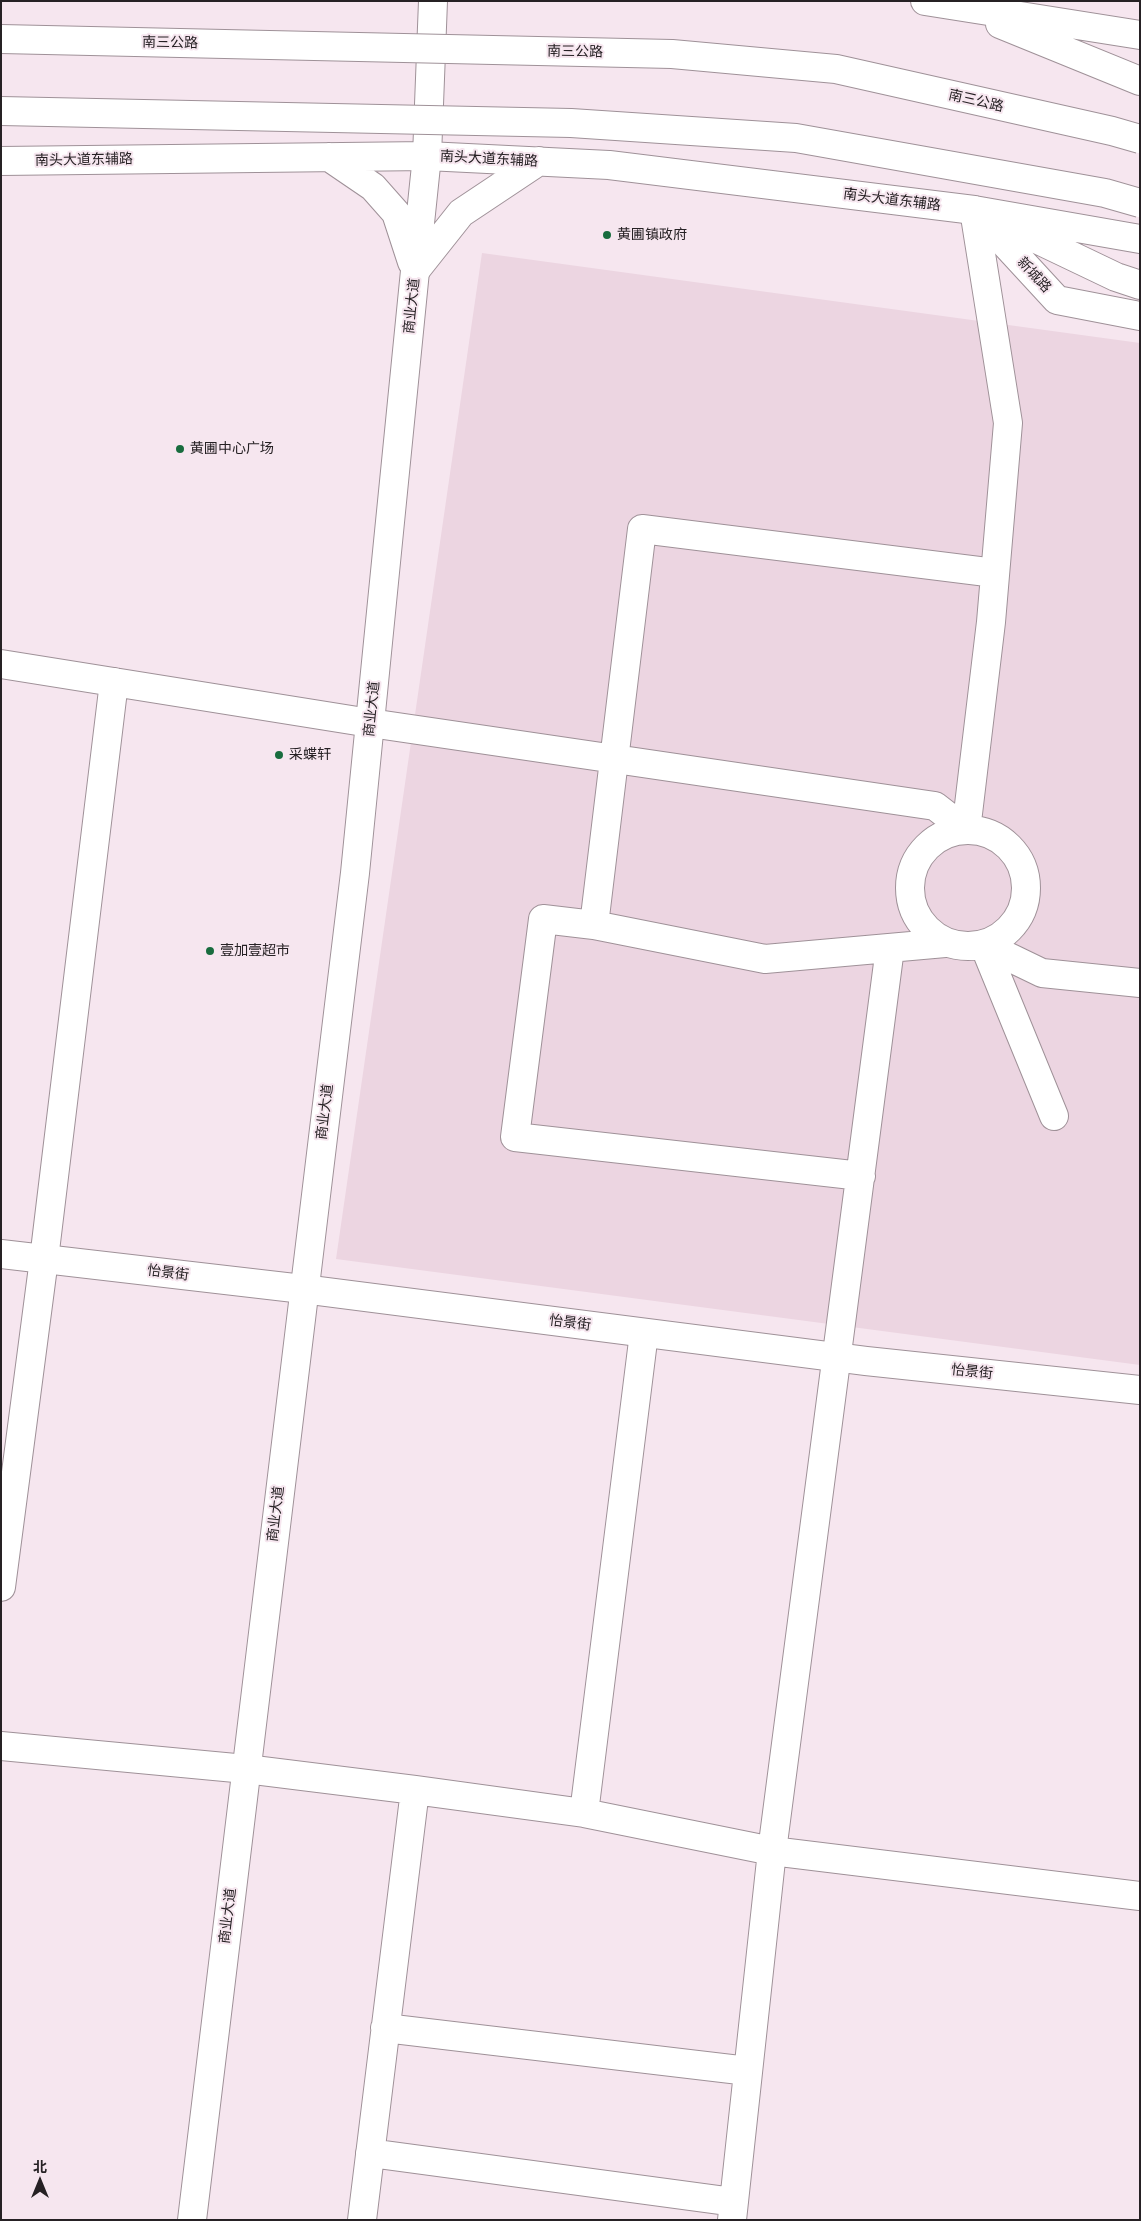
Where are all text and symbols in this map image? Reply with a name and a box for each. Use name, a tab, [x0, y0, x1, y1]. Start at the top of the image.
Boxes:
street label: 南三公路	[142, 34, 198, 52]
street label: 南三公路	[547, 43, 603, 61]
street label: 南三公路	[947, 87, 1005, 115]
street label: 南头大道东辅路	[440, 148, 538, 170]
street label: 南头大道东辅路	[35, 151, 133, 169]
street label: 南头大道东辅路	[842, 186, 942, 214]
place label: 黄圃镇政府	[617, 227, 687, 243]
marker: 黄圃镇政府	[601, 229, 613, 241]
street label: 新城路	[1014, 254, 1054, 296]
street label: 商业大道	[401, 277, 423, 335]
place label: 黄圃中心广场	[190, 441, 274, 457]
marker: 黄圃中心广场	[174, 443, 186, 455]
street label: 商业大道	[361, 680, 383, 738]
place label: 采蝶轩	[289, 747, 331, 763]
marker: 采蝶轩	[273, 749, 285, 761]
place label: 壹加壹超市	[220, 943, 290, 959]
marker: 壹加壹超市	[204, 945, 216, 957]
street label: 商业大道	[313, 1083, 337, 1141]
street label: 怡景街	[146, 1262, 190, 1284]
street label: 怡景街	[548, 1312, 592, 1334]
street label: 怡景街	[950, 1361, 994, 1383]
street label: 商业大道	[264, 1485, 288, 1543]
street label: 商业大道	[216, 1887, 240, 1945]
north arrow	[15, 2156, 65, 2206]
text: 北	[33, 2156, 47, 2176]

